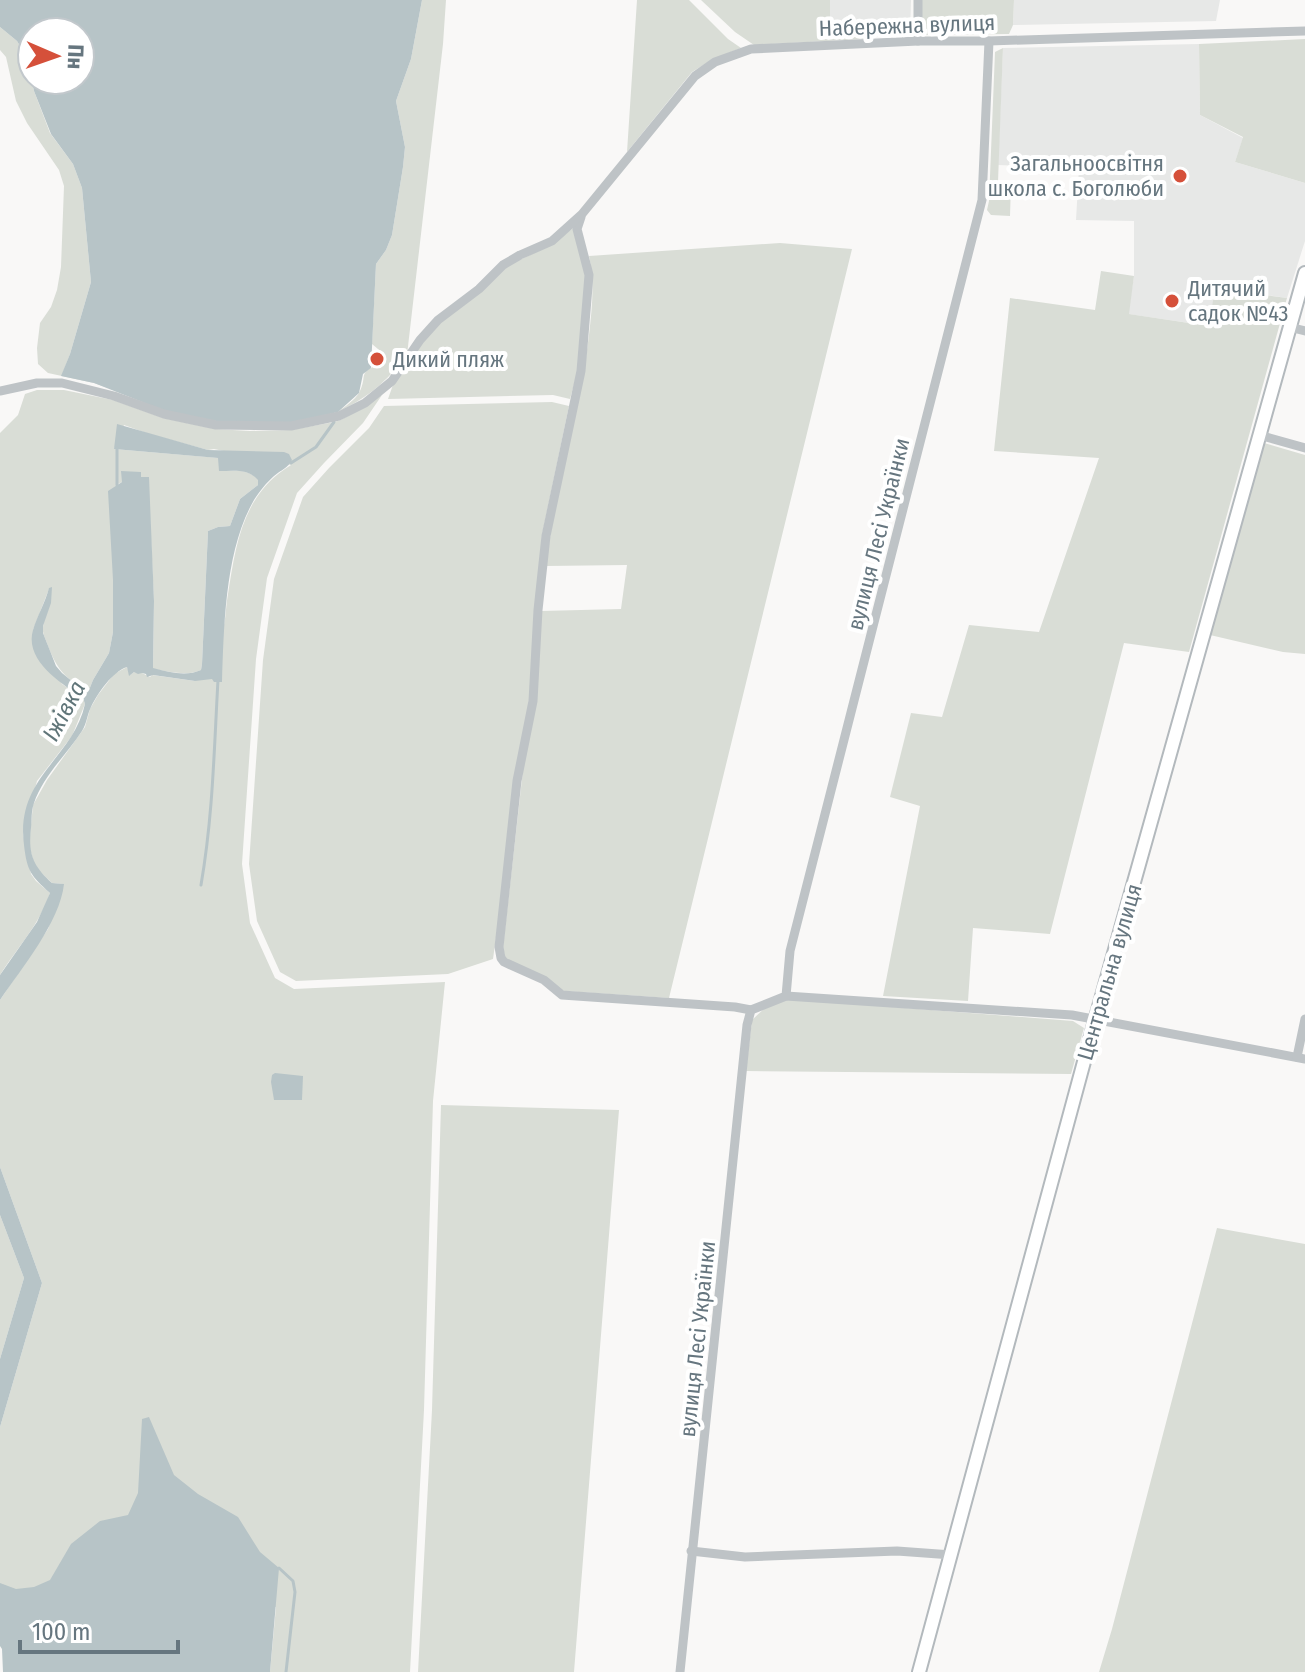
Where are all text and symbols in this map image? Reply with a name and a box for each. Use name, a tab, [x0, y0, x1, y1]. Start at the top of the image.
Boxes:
street label: Набережна вулиця	[818, 9, 996, 42]
north arrow	[16, 16, 96, 96]
text: Пн	[62, 44, 89, 70]
place label: Загальноосвітня школа с. Боголюби	[987, 150, 1164, 202]
marker: Загальноосвітня школа с. Боголюби	[1171, 167, 1189, 185]
place label: Дитячий садок №43	[1187, 275, 1288, 327]
marker: Дитячий садок №43	[1163, 292, 1181, 310]
place label: Дикий пляж	[392, 346, 504, 373]
marker: Дикий пляж	[368, 350, 386, 368]
street label: вулиця Лесі Українки	[842, 435, 915, 633]
water label: Іжівка	[37, 676, 91, 746]
street label: Центральна вулиця	[1071, 881, 1148, 1063]
street label: вулиця Лесі Українки	[674, 1240, 721, 1439]
scale bar	[20, 1604, 178, 1654]
text: 100 m	[32, 1618, 90, 1646]

